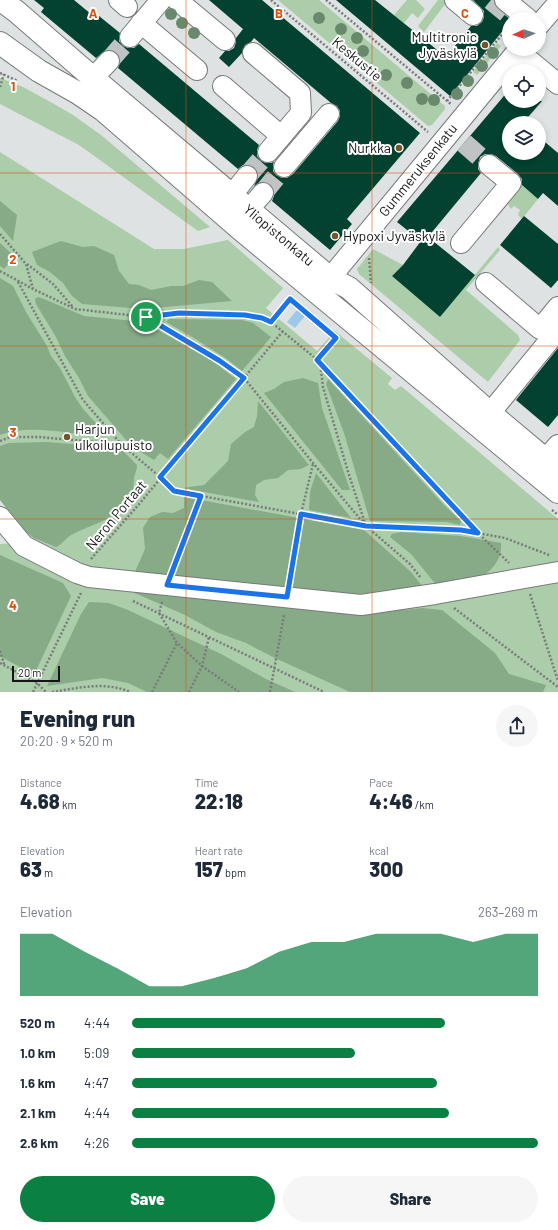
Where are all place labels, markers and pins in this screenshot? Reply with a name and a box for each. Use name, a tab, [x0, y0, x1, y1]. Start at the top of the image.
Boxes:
place label: Multitronic Jyväskylä	[411, 28, 477, 61]
marker: Multitronic Jyväskylä	[480, 40, 490, 50]
place label: Nurkka	[348, 139, 391, 156]
marker: Nurkka	[394, 143, 404, 153]
place label: Hypoxi Jyväskylä	[343, 227, 446, 244]
marker: Hypoxi Jyväskylä	[330, 231, 340, 241]
pin	[129, 300, 163, 334]
place label: Harjun ulkoilupuisto	[75, 420, 152, 453]
marker: Harjun ulkoilupuisto	[62, 432, 72, 442]

